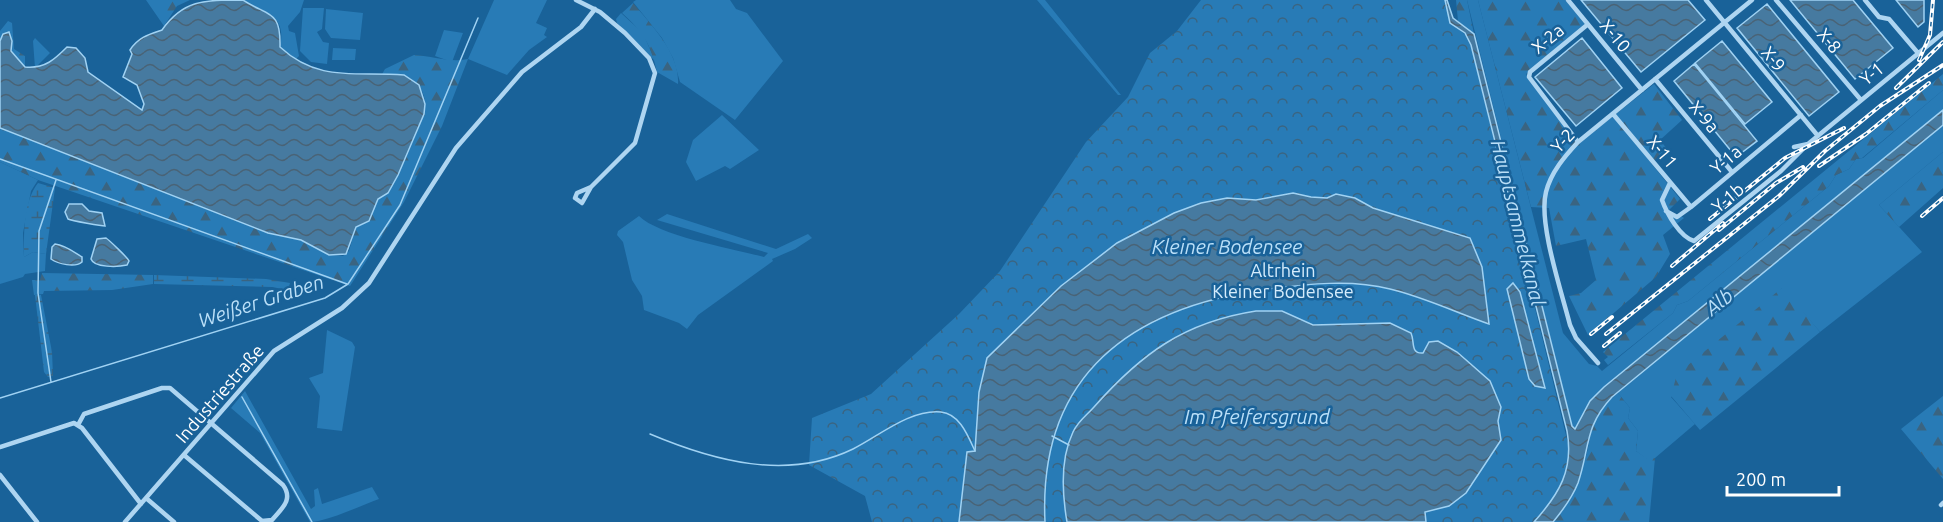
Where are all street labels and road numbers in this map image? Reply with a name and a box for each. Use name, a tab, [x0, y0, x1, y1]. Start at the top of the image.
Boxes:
street label: X-10	[1596, 15, 1635, 56]
street label: X-2a	[1527, 19, 1567, 57]
street label: X-8	[1814, 24, 1846, 57]
street label: X-9	[1758, 42, 1790, 75]
street label: Y-1	[1855, 58, 1887, 89]
street label: X-9a	[1686, 96, 1724, 136]
street label: Y-2	[1546, 124, 1578, 156]
street label: X-11	[1643, 131, 1682, 172]
street label: Y-1a	[1706, 141, 1745, 178]
street label: Y-1b	[1707, 178, 1747, 216]
street label: Industriestraße	[171, 340, 267, 446]

